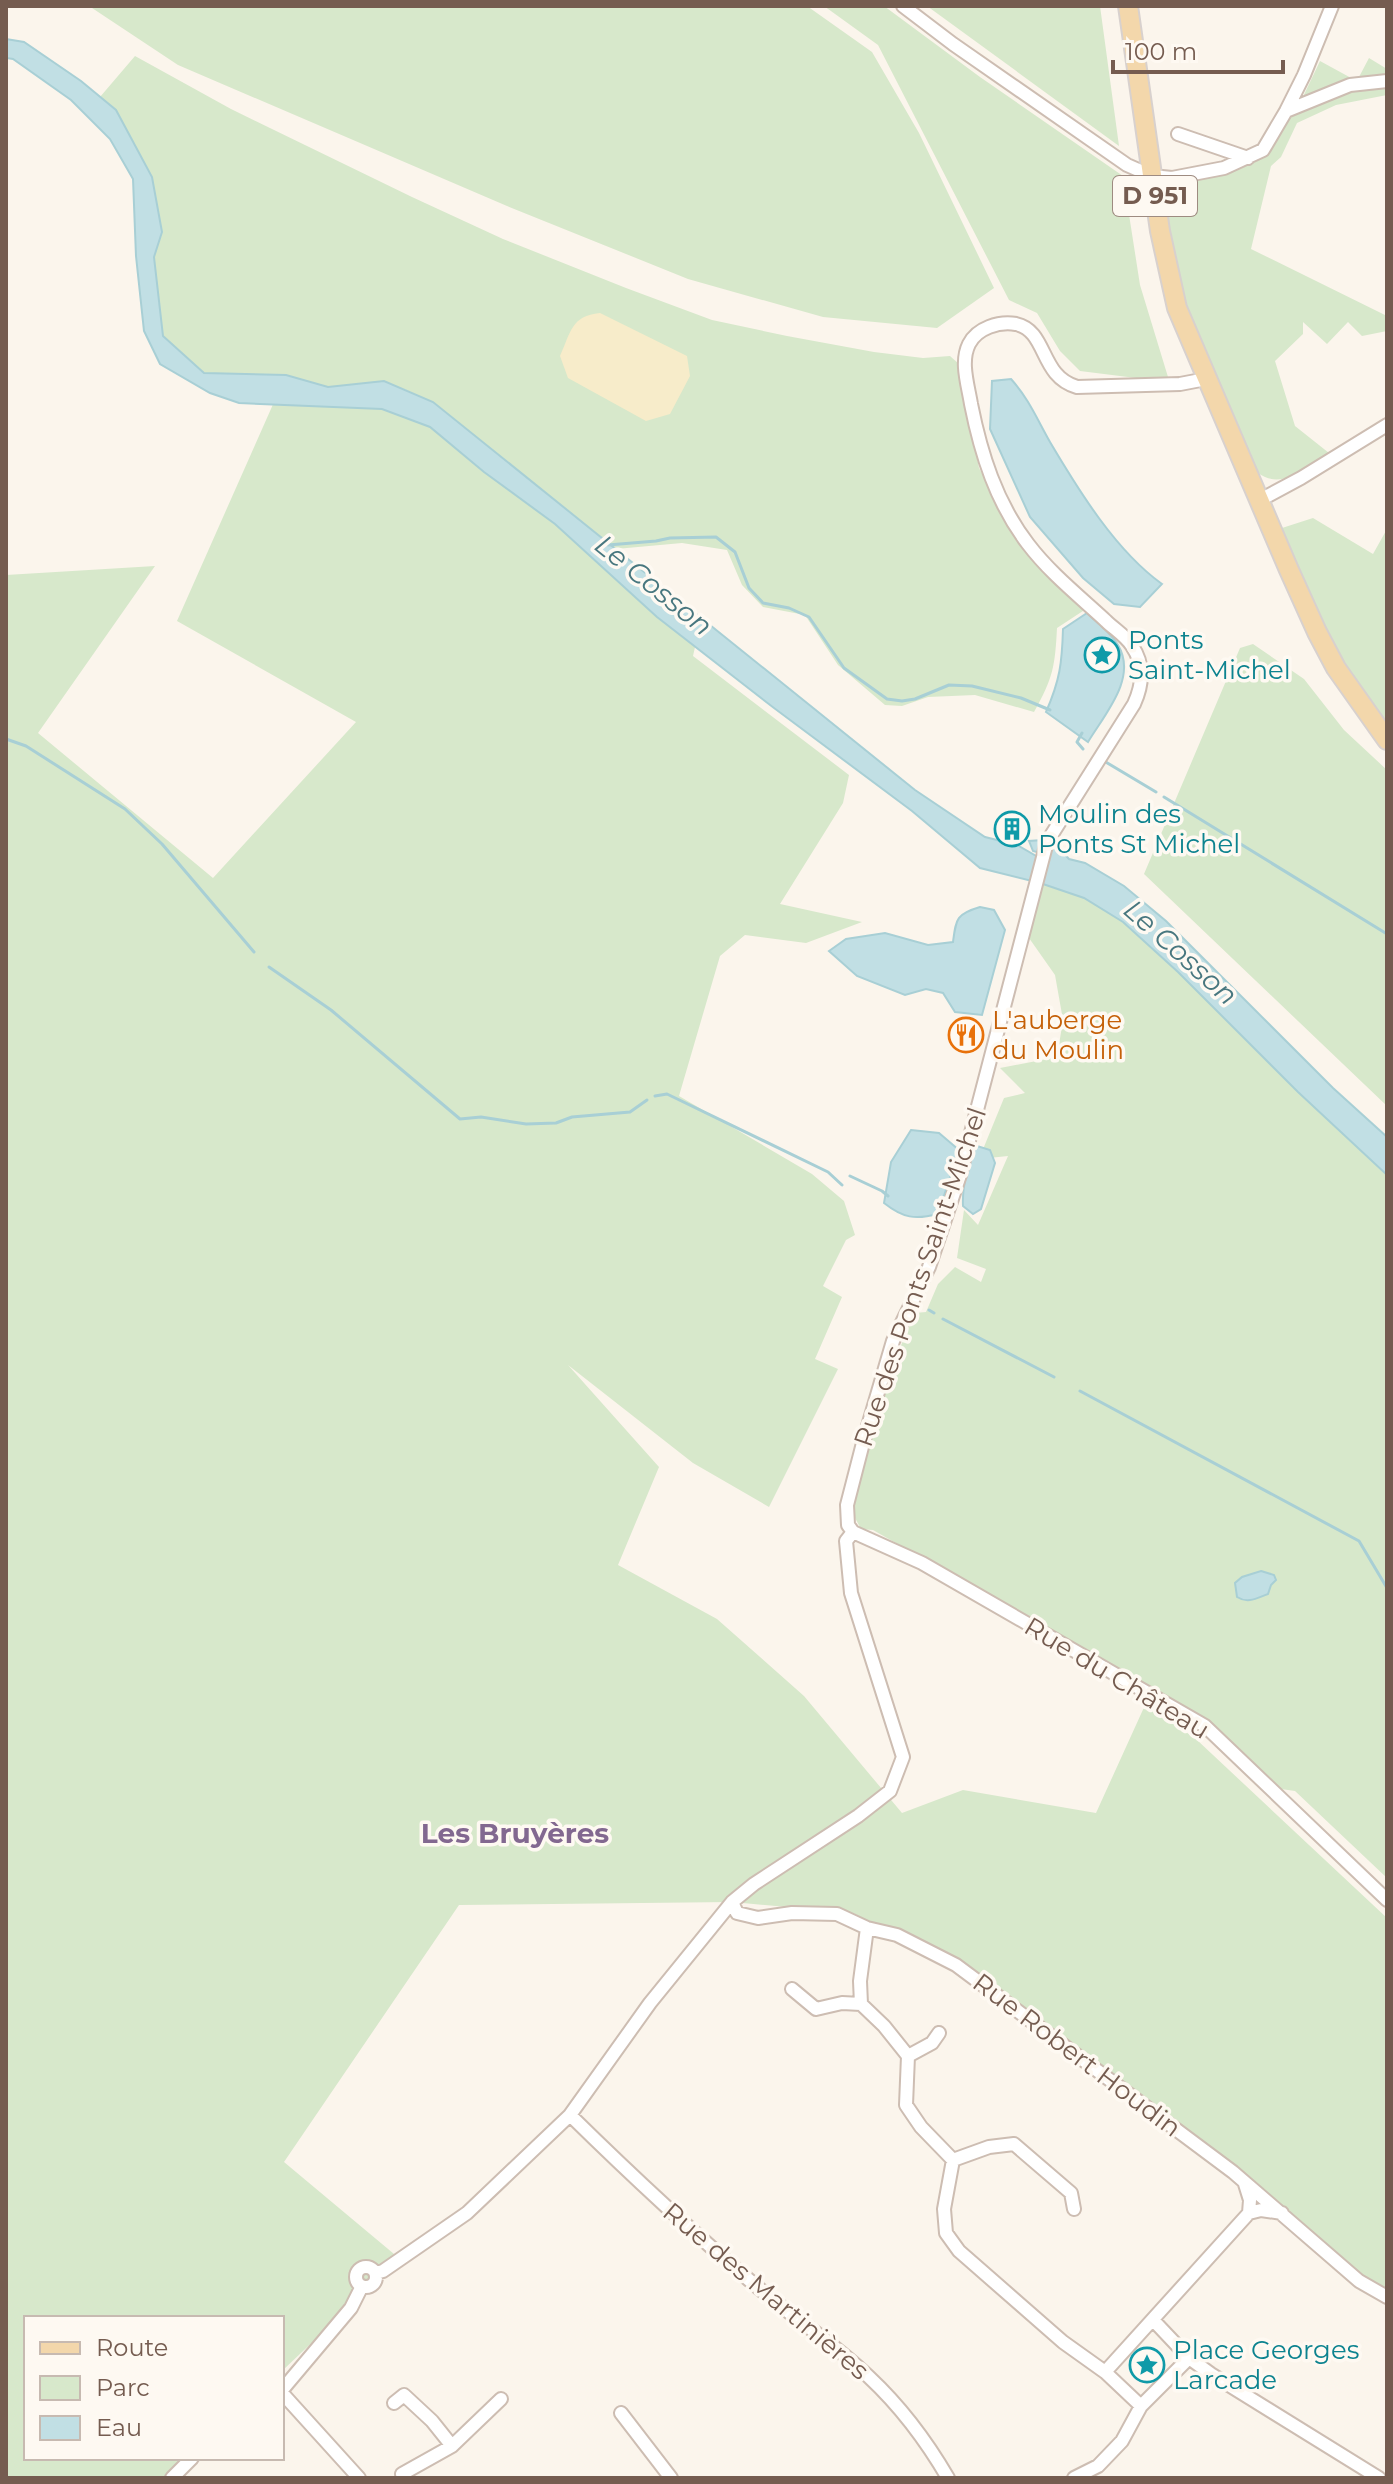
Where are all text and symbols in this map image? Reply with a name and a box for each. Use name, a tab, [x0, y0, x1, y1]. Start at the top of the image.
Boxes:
scale bar	[1113, 24, 1283, 74]
text: 100 m	[1125, 37, 1197, 66]
road number: D 951	[1113, 176, 1197, 216]
water label: Le Cosson	[588, 527, 720, 643]
place label: Ponts Saint-Michel	[1128, 624, 1291, 686]
place icon: Ponts Saint-Michel	[1083, 636, 1121, 674]
place label: Moulin des Ponts St Michel	[1038, 798, 1240, 860]
building icon: Moulin des Ponts St Michel	[993, 810, 1031, 848]
water label: Le Cosson	[1117, 892, 1245, 1012]
place label: L'auberge du Moulin	[992, 1004, 1124, 1066]
restaurant icon: L'auberge du Moulin	[947, 1016, 985, 1054]
street label: Rue des Ponts Saint-Michel	[847, 1103, 993, 1451]
street label: Rue du Château	[1019, 1610, 1215, 1746]
district label: Les Bruyères	[421, 1816, 609, 1850]
street label: Rue Robert Houdin	[967, 1966, 1187, 2144]
street label: Rue des Martinières	[657, 2196, 875, 2386]
legend	[24, 2316, 284, 2460]
text: Route	[96, 2333, 168, 2362]
place label: Place Georges Larcade	[1173, 2334, 1359, 2396]
place icon: Place Georges Larcade	[1128, 2346, 1166, 2384]
text: Parc	[96, 2373, 150, 2402]
text: Eau	[96, 2413, 142, 2442]

